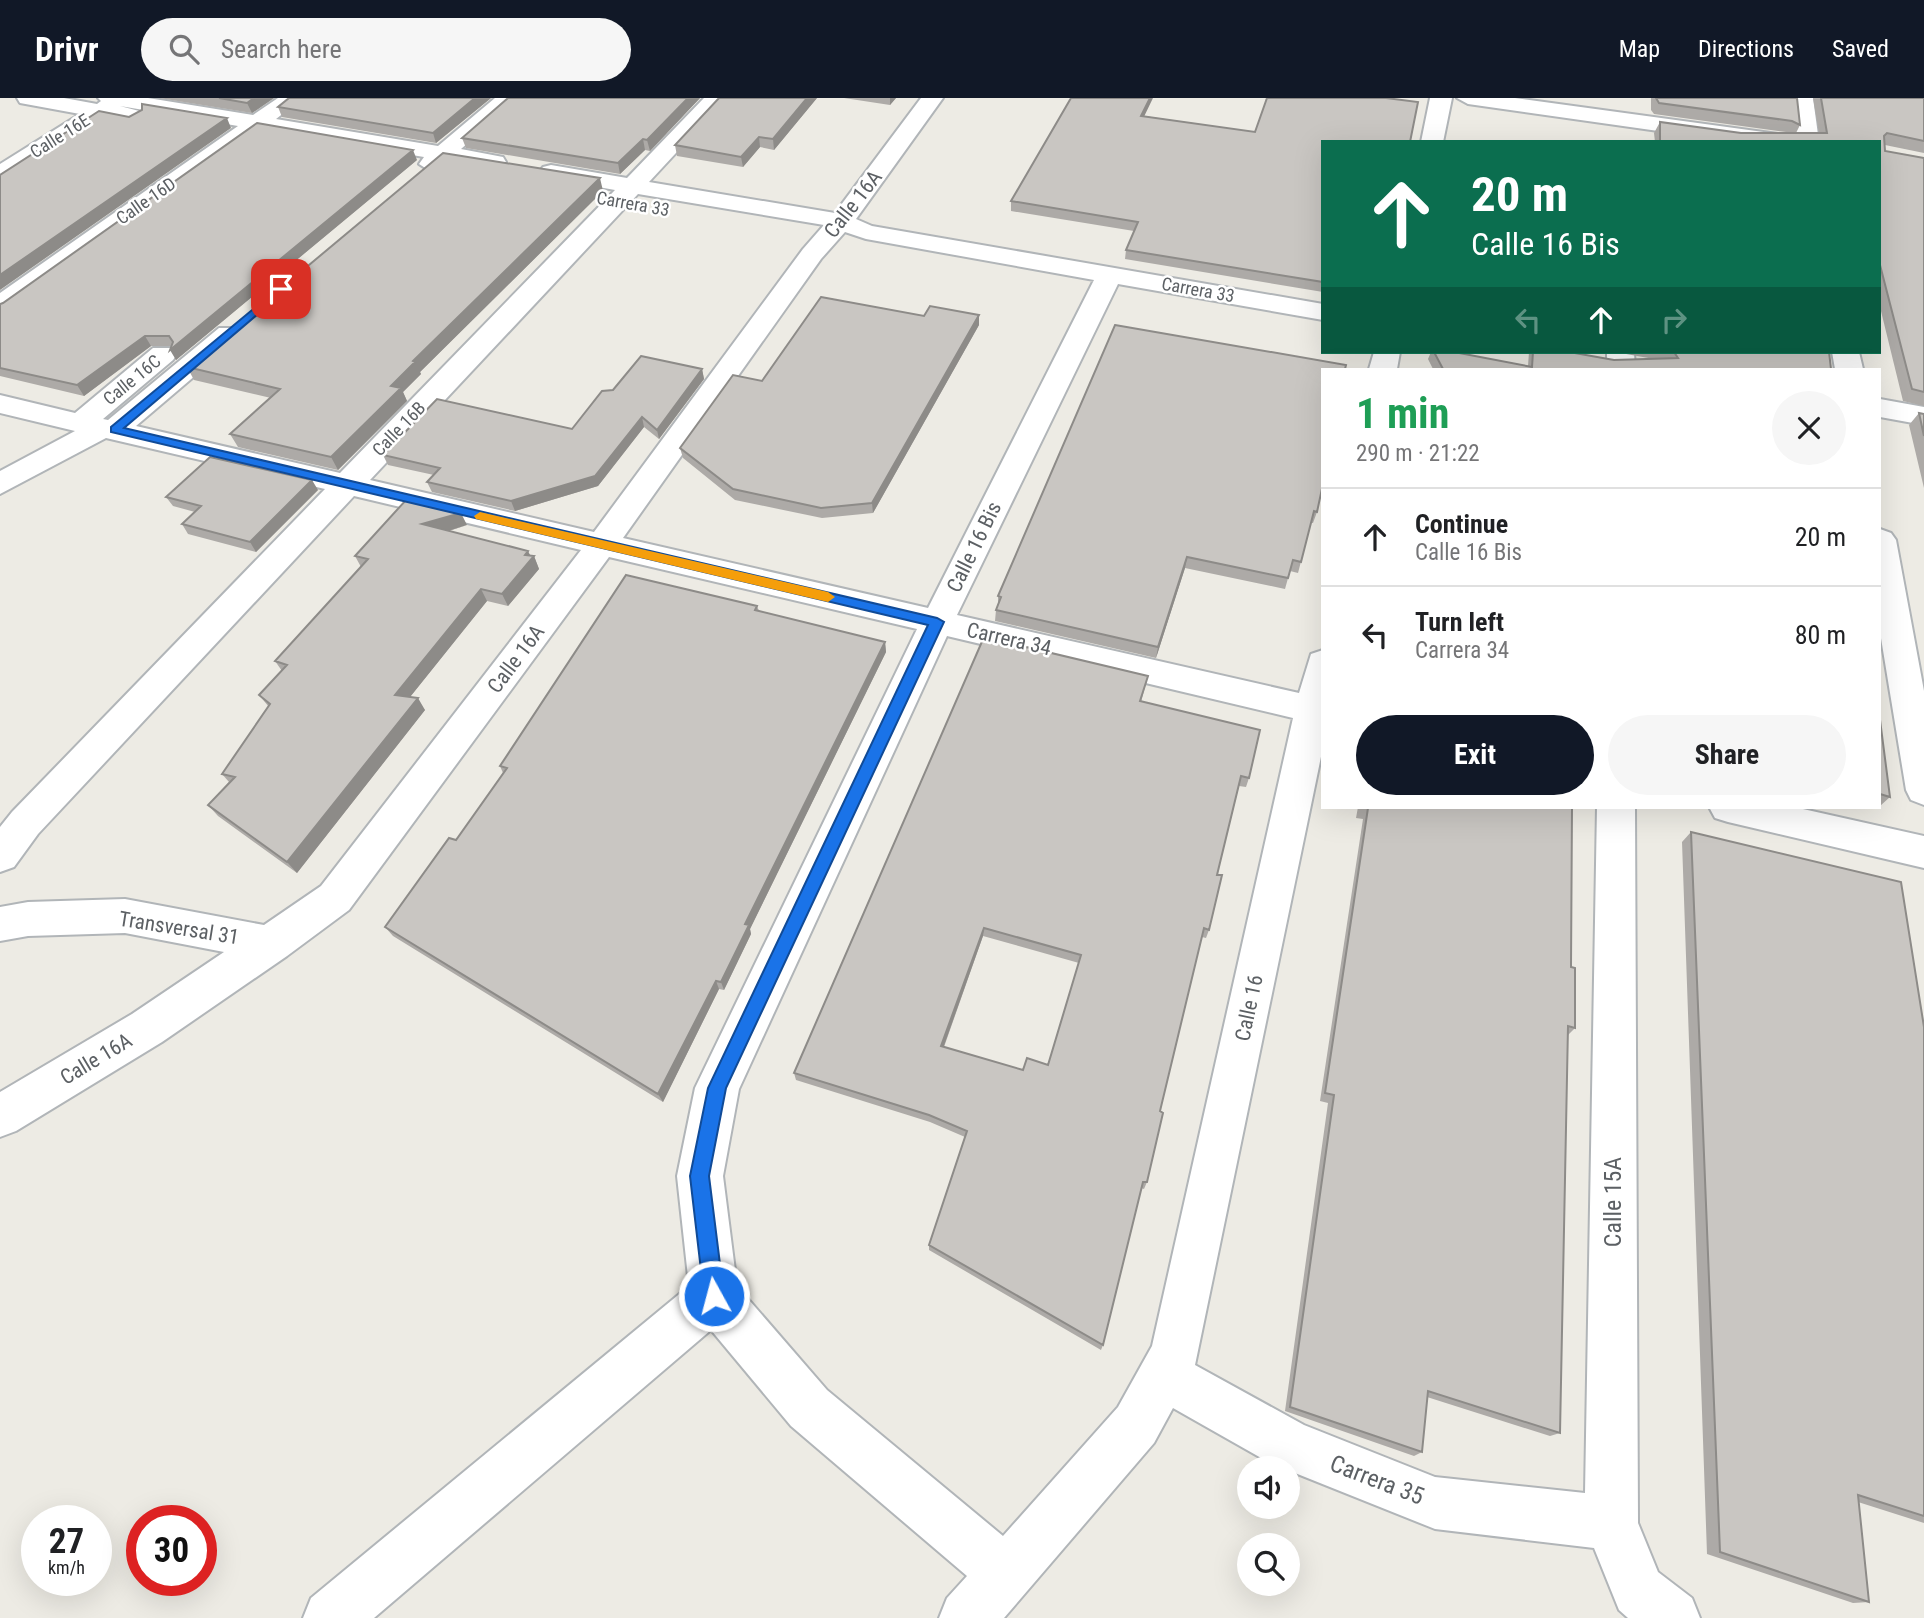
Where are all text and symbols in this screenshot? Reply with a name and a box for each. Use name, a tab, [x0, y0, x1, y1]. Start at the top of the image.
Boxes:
search box	[141, 18, 631, 81]
text: Drivr	[35, 30, 99, 69]
icon: search	[165, 30, 203, 68]
text: Search here	[221, 34, 342, 64]
text: Map	[1619, 35, 1660, 63]
text: Directions	[1698, 35, 1794, 63]
text: Saved	[1832, 35, 1889, 63]
street label: Calle 16E	[26, 109, 93, 162]
street label: Calle 16A	[819, 165, 887, 243]
text: 20 m	[1471, 166, 1568, 223]
icon: ahead	[1356, 168, 1447, 259]
street label: Calle 16D	[112, 173, 179, 229]
street label: Carrera 33	[595, 187, 671, 220]
text: Calle 16 Bis	[1471, 225, 1620, 263]
pin	[251, 259, 311, 319]
icon: arrive	[262, 270, 300, 308]
street label: Carrera 33	[1160, 273, 1236, 306]
icon: left	[1509, 301, 1547, 339]
icon: ahead	[1582, 301, 1620, 339]
icon: right	[1655, 301, 1693, 339]
street label: Calle 16C	[99, 350, 165, 409]
text: 1 min	[1356, 389, 1449, 438]
button: close	[1772, 391, 1846, 465]
street label: Calle 16B	[368, 397, 430, 460]
text: 290 m · 21:22	[1356, 440, 1480, 467]
street label: Calle 16 Bis	[942, 498, 1006, 596]
text: Continue	[1415, 509, 1508, 539]
icon: ahead	[1356, 518, 1394, 556]
text: 20 m	[1795, 522, 1846, 552]
text: Calle 16 Bis	[1415, 539, 1522, 566]
text: Turn left	[1415, 607, 1504, 637]
icon: left	[1356, 616, 1394, 654]
street label: Carrera 34	[964, 618, 1054, 660]
street label: Calle 16A	[483, 620, 549, 698]
text: 80 m	[1795, 620, 1846, 650]
text: Carrera 34	[1415, 637, 1509, 664]
button: Exit	[1356, 715, 1594, 795]
button: Share	[1608, 715, 1846, 795]
street label: Transversal 31	[117, 907, 241, 949]
street label: Calle 16	[1230, 973, 1268, 1043]
street label: Calle 16A	[56, 1028, 136, 1090]
street label: Calle 15A	[1599, 1157, 1627, 1247]
position arrow	[677, 1259, 751, 1333]
street label: Carrera 35	[1326, 1449, 1428, 1511]
map controls	[1237, 1456, 1300, 1596]
button: sound	[1237, 1456, 1300, 1519]
speed limit sign: 30	[126, 1505, 217, 1596]
text: 27	[49, 1521, 84, 1562]
button: search	[1237, 1533, 1300, 1596]
text: km/h	[48, 1557, 85, 1578]

